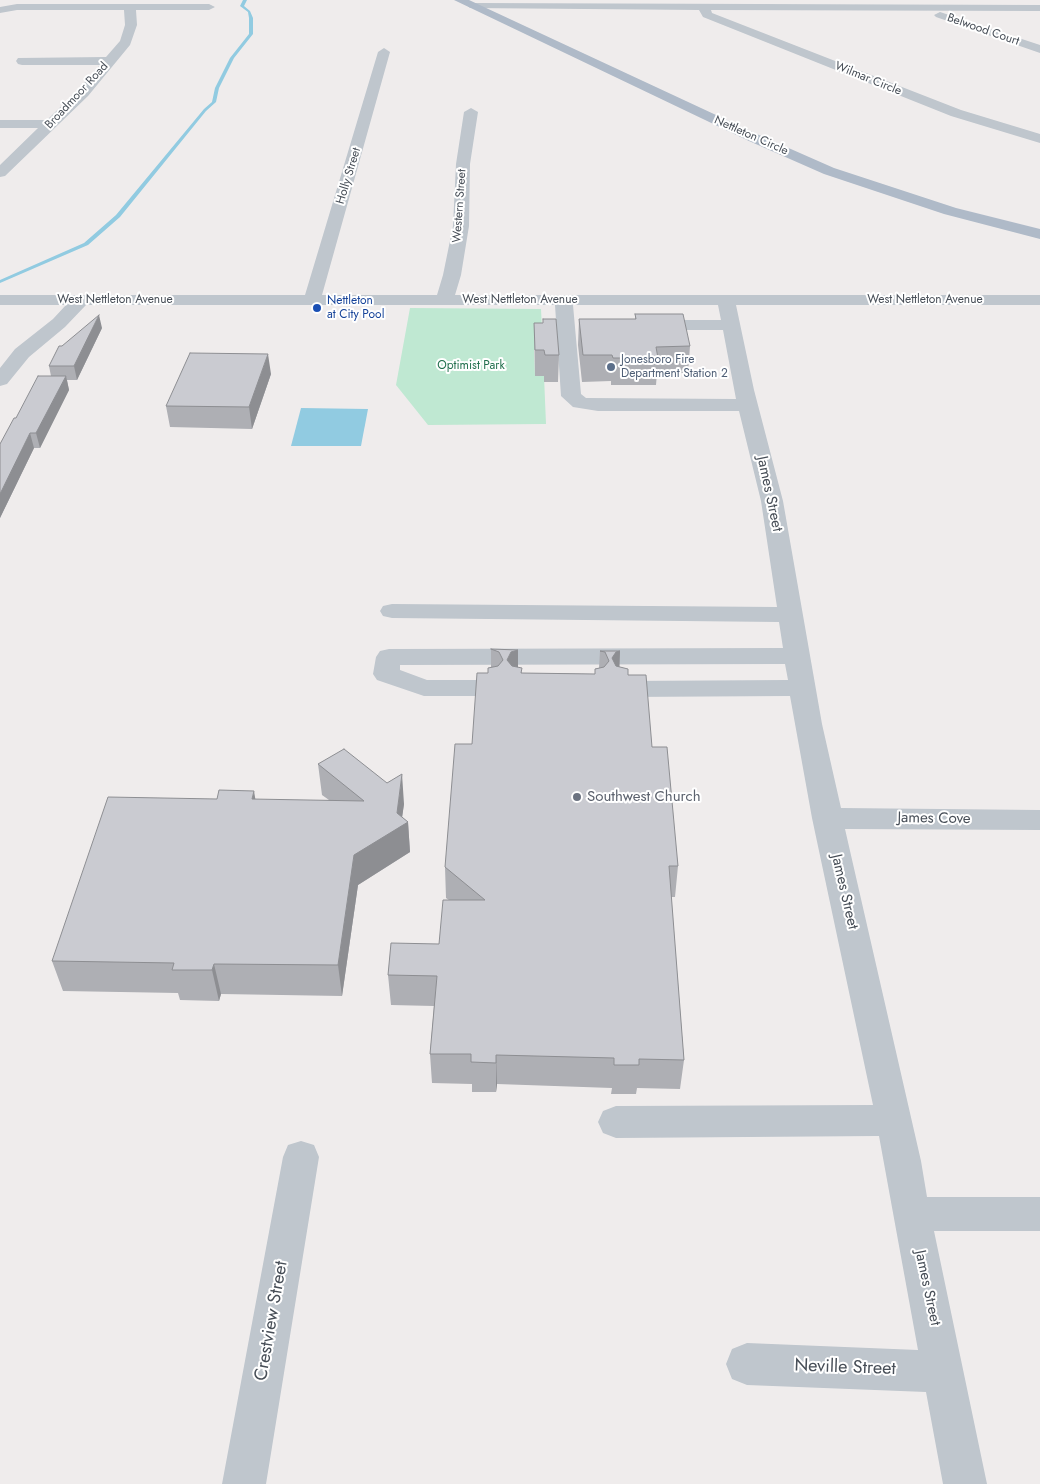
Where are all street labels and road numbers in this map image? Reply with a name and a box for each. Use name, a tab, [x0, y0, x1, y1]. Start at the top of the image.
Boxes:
street label: Belwood Court	[945, 11, 1021, 49]
street label: Wilmar Circle	[833, 59, 903, 99]
street label: Broadmoor Road	[42, 60, 112, 132]
street label: Nettleton Circle	[712, 113, 790, 159]
street label: Holly Street	[334, 146, 364, 206]
street label: Western Street	[450, 169, 470, 243]
street label: West Nettleton Avenue	[57, 293, 173, 307]
street label: West Nettleton Avenue	[462, 293, 578, 307]
street label: West Nettleton Avenue	[867, 293, 983, 307]
street label: James Street	[752, 455, 786, 533]
street label: James Cove	[897, 809, 971, 829]
street label: James Street	[827, 853, 861, 931]
street label: James Street	[910, 1249, 944, 1327]
street label: Crestview Street	[251, 1259, 293, 1383]
street label: Neville Street	[794, 1355, 896, 1381]

